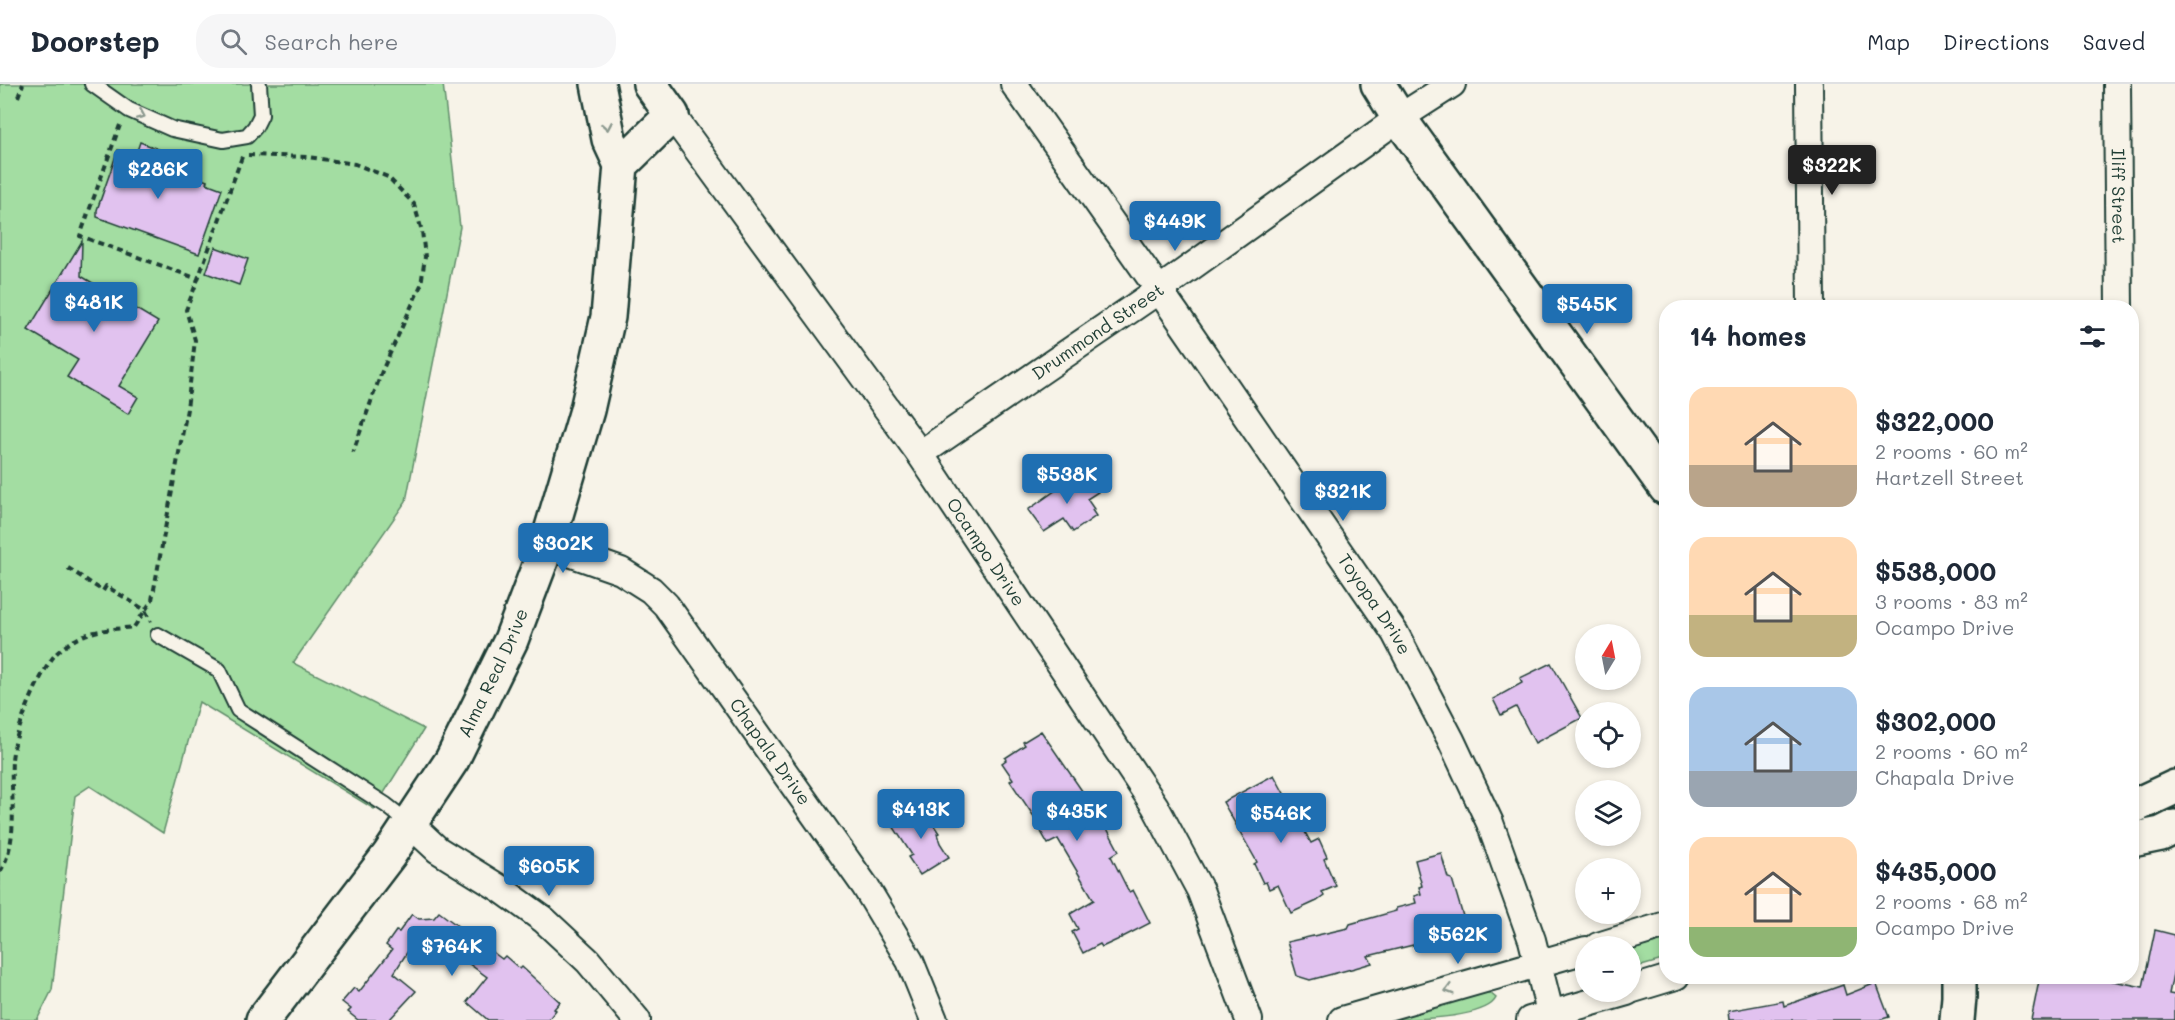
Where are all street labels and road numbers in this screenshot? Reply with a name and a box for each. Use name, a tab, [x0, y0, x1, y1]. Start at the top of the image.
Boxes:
street label: Iliff Street	[2107, 148, 2131, 244]
street label: Drummond Street	[1027, 277, 1168, 385]
street label: Ocampo Drive	[941, 493, 1031, 610]
street label: Toyopa Drive	[1333, 549, 1417, 658]
street label: Alma Real Drive	[452, 605, 533, 741]
street label: Chapala Drive	[725, 693, 817, 809]

